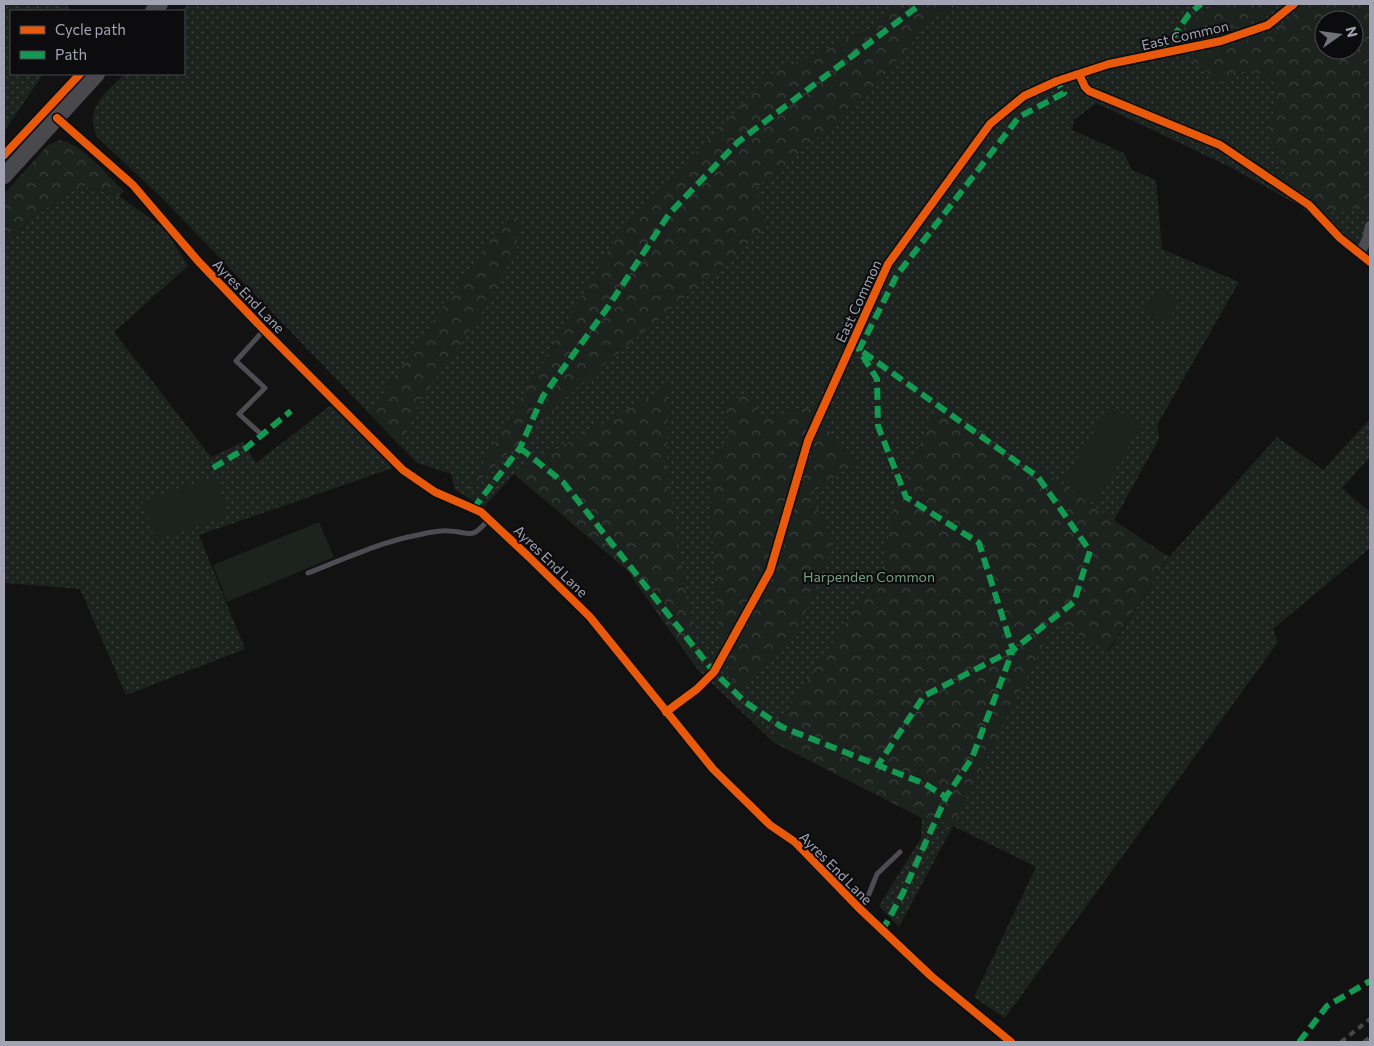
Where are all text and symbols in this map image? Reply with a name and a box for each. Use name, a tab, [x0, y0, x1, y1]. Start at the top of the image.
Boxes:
legend	[10, 10, 185, 75]
north arrow	[1314, 10, 1364, 60]
street label: East Common	[1140, 17, 1230, 53]
text: Cycle path	[55, 20, 126, 38]
text: N	[1343, 25, 1362, 39]
text: Path	[55, 45, 87, 63]
street label: Ayres End Lane	[210, 256, 288, 336]
street label: East Common	[831, 257, 885, 345]
street label: Ayres End Lane	[511, 522, 591, 600]
park label: Harpenden Common	[803, 568, 935, 585]
street label: Ayres End Lane	[796, 828, 876, 908]

